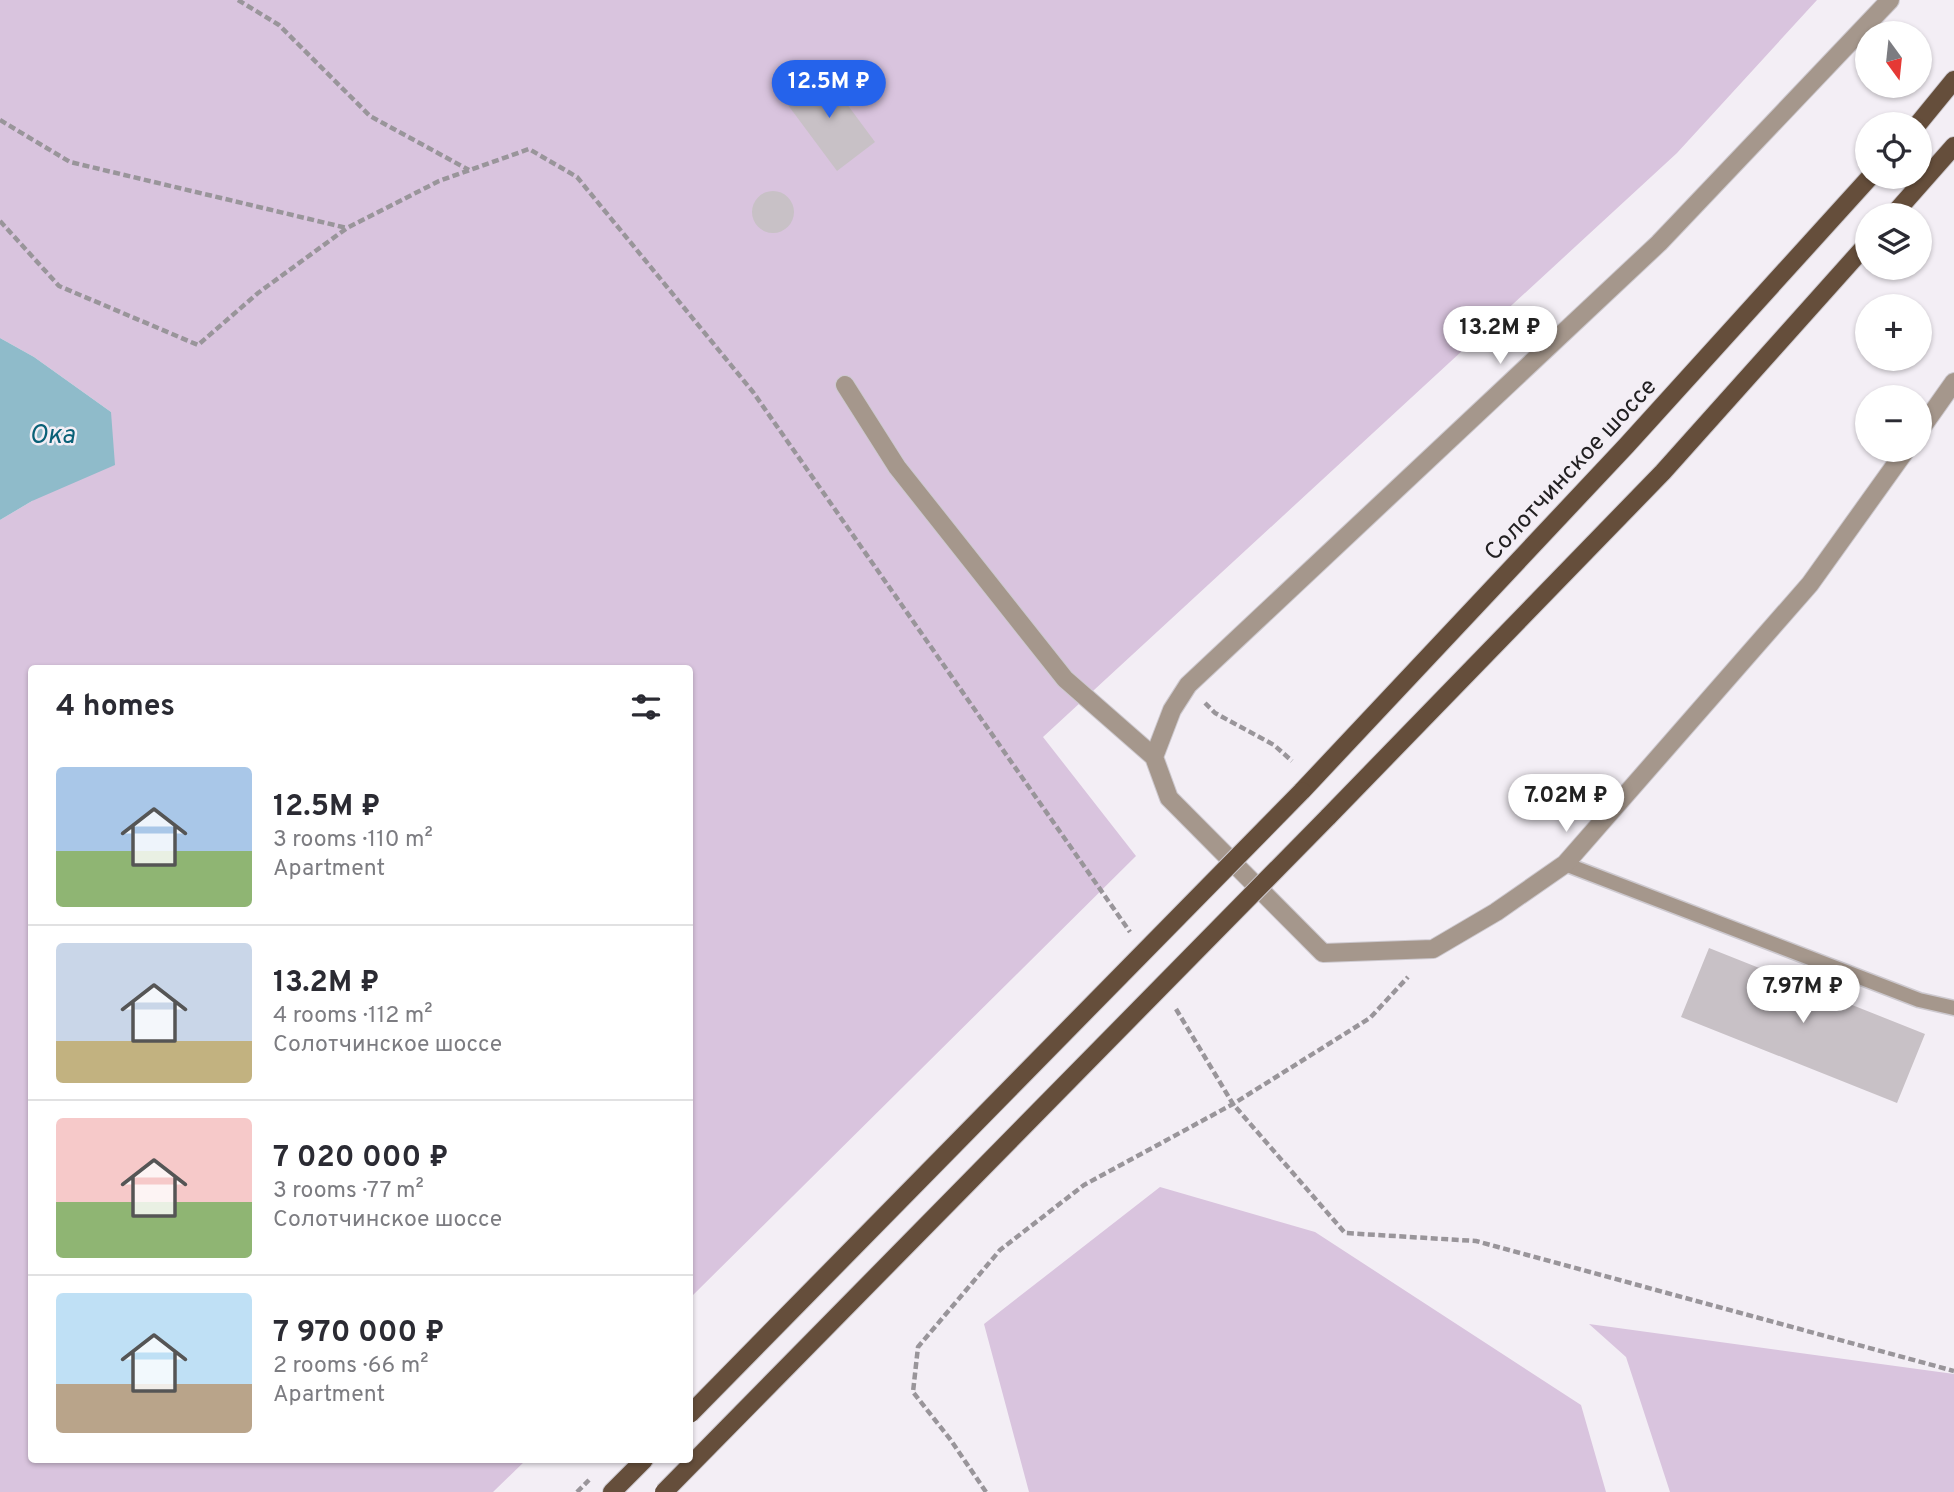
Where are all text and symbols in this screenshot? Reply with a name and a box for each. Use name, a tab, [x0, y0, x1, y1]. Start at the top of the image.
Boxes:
north arrow	[1855, 21, 1932, 98]
map controls	[1855, 21, 1932, 462]
pin: 12.5M ₽	[764, 60, 894, 120]
text: 12.5M ₽	[788, 68, 870, 97]
button: locate	[1855, 112, 1932, 189]
button: layers	[1855, 203, 1932, 280]
button: +	[1855, 294, 1932, 371]
pin: 13.2M ₽	[1435, 306, 1565, 366]
text: 13.2M ₽	[1459, 314, 1541, 343]
street label: Солотчинское шоссе	[1479, 373, 1664, 568]
button: −	[1855, 385, 1932, 462]
water label: Ока	[29, 420, 75, 453]
icon: filters	[627, 688, 665, 726]
text: 4 homes	[56, 689, 175, 726]
pin: 7.02M ₽	[1501, 774, 1631, 834]
text: 7.02M ₽	[1524, 782, 1608, 811]
text: 12.5M ₽	[273, 789, 380, 826]
icon: home	[112, 795, 196, 879]
text: 3 rooms · 110 m²	[273, 826, 433, 855]
text: Apartment	[273, 855, 385, 884]
text: 13.2M ₽	[273, 965, 379, 1002]
pin: 7.97M ₽	[1738, 965, 1868, 1025]
icon: home	[112, 971, 196, 1055]
text: 7.97M ₽	[1763, 973, 1843, 1002]
text: 4 rooms · 112 m²	[273, 1002, 433, 1031]
text: Солотчинское шоссе	[273, 1031, 502, 1060]
text: 7 020 000 ₽	[273, 1140, 449, 1177]
icon: home	[112, 1146, 196, 1230]
text: 3 rooms · 77 m²	[273, 1177, 424, 1206]
text: Солотчинское шоссе	[273, 1206, 502, 1235]
text: 7 970 000 ₽	[273, 1315, 445, 1352]
icon: home	[112, 1321, 196, 1405]
text: 2 rooms · 66 m²	[273, 1352, 429, 1381]
text: Apartment	[273, 1381, 385, 1410]

